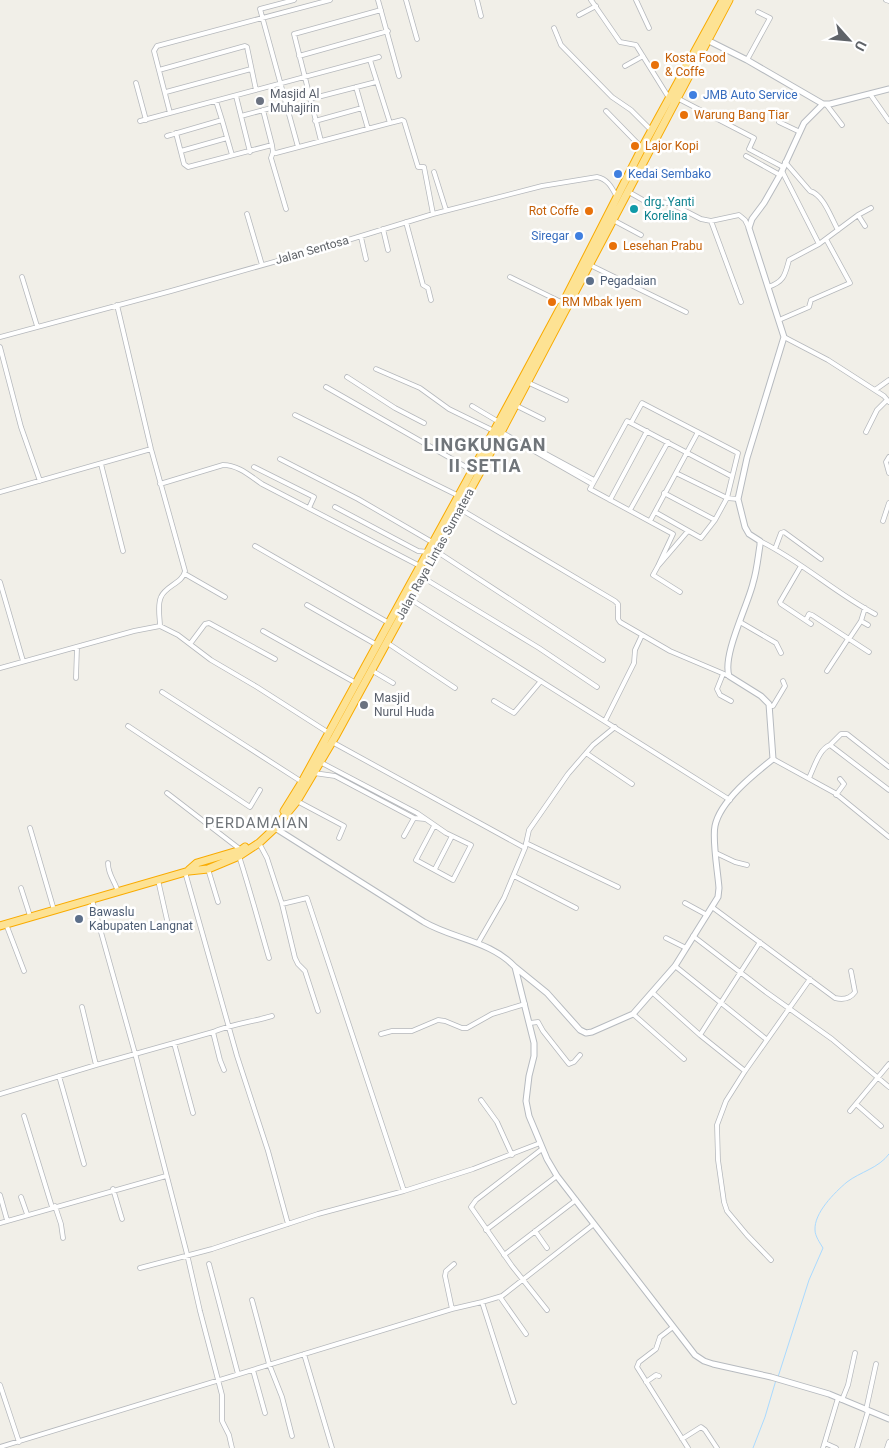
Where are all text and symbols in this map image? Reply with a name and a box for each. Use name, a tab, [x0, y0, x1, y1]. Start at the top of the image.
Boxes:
north arrow	[824, 15, 874, 65]
text: U	[851, 38, 870, 54]
place label: Kosta Food & Coffe	[665, 51, 726, 79]
marker: Kosta Food & Coffe	[649, 59, 661, 71]
place label: Masjid Al Muhajirin	[270, 87, 320, 115]
place label: JMB Auto Service	[703, 88, 798, 102]
marker: JMB Auto Service	[687, 89, 699, 101]
marker: Masjid Al Muhajirin	[254, 95, 266, 107]
place label: Warung Bang Tiar	[694, 108, 789, 122]
marker: Warung Bang Tiar	[678, 109, 690, 121]
place label: Lajor Kopi	[645, 139, 699, 153]
marker: Lajor Kopi	[629, 140, 641, 152]
place label: Kedai Sembako	[628, 167, 711, 181]
marker: Kedai Sembako	[612, 168, 624, 180]
place label: drg. Yanti Korelina	[644, 195, 694, 223]
marker: drg. Yanti Korelina	[628, 203, 640, 215]
place label: Rot Coffe	[529, 204, 579, 218]
marker: Rot Coffe	[583, 205, 595, 217]
place label: Siregar	[531, 229, 569, 243]
marker: Siregar	[573, 230, 585, 242]
street label: Jalan Sentosa	[274, 233, 350, 267]
place label: Lesehan Prabu	[623, 239, 702, 253]
marker: Lesehan Prabu	[607, 240, 619, 252]
place label: Pegadaian	[600, 274, 657, 288]
marker: Pegadaian	[584, 275, 596, 287]
place label: RM Mbak Iyem	[562, 295, 641, 309]
marker: RM Mbak Iyem	[546, 296, 558, 308]
district label: LINGKUNGAN II SETIA	[423, 434, 547, 476]
street label: Jalan Raya Lintas Sumatera	[393, 486, 477, 622]
place label: Masjid Nurul Huda	[374, 691, 434, 719]
marker: Masjid Nurul Huda	[358, 699, 370, 711]
district label: PERDAMAIAN	[205, 814, 309, 832]
place label: Bawaslu Kabupaten Langnat	[89, 905, 193, 933]
marker: Bawaslu Kabupaten Langnat	[73, 913, 85, 925]

